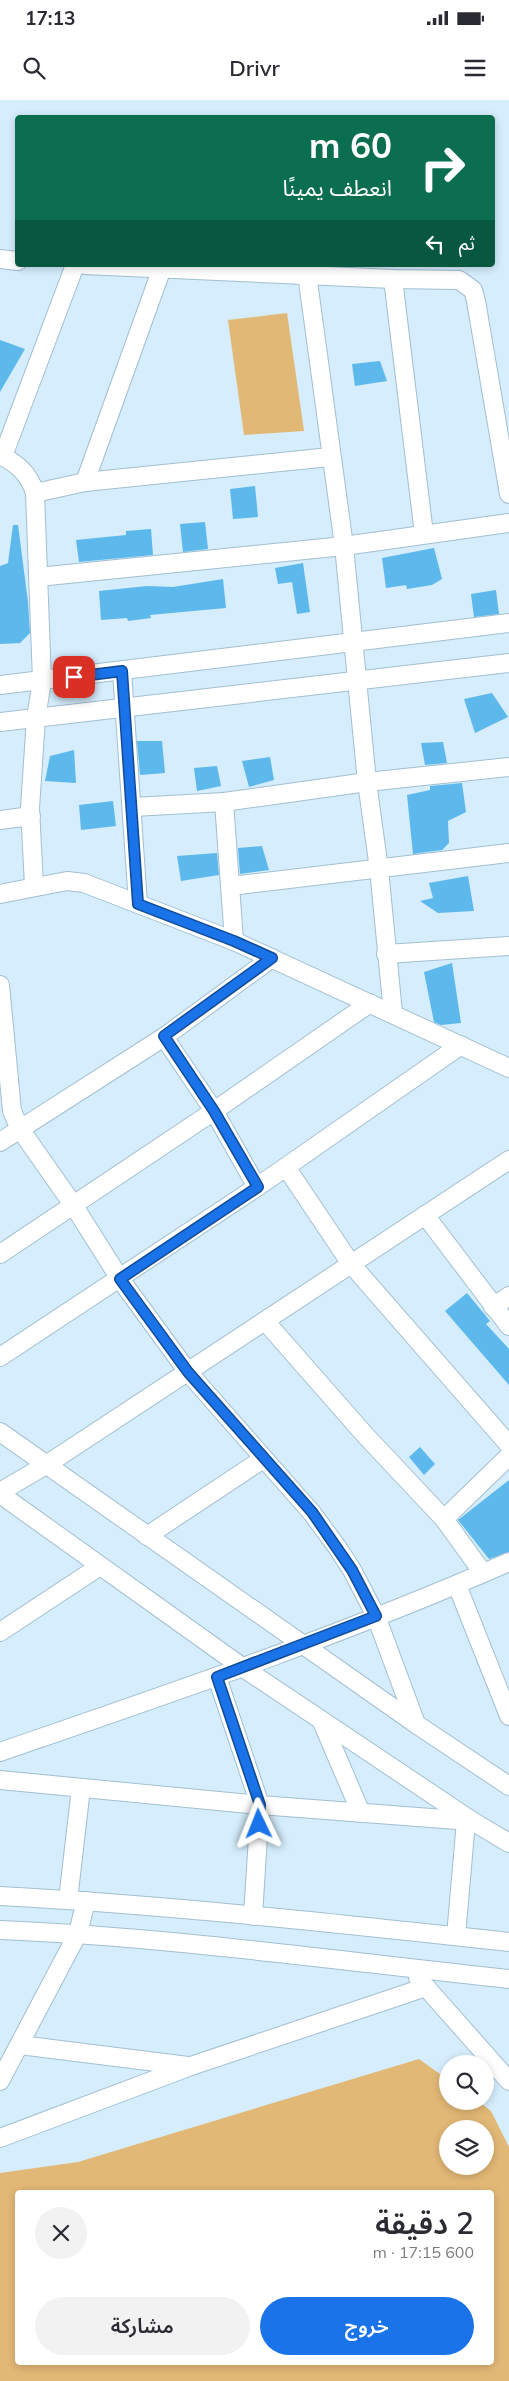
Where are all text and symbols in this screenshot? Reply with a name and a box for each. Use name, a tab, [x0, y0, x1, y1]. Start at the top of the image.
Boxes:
text: 17:13	[25, 6, 75, 30]
icon: search	[20, 54, 48, 82]
text: Drivr	[229, 54, 280, 82]
icon: menu	[461, 54, 489, 82]
text: 60 m	[309, 123, 392, 167]
icon: right	[410, 135, 475, 200]
text: انعطف يمينًا	[282, 174, 392, 202]
icon: left	[421, 230, 449, 258]
text: ثم	[459, 231, 475, 255]
pin	[53, 656, 95, 698]
icon: arrive	[60, 663, 88, 691]
position arrow	[232, 1797, 284, 1849]
map controls	[439, 2055, 494, 2175]
button: search	[439, 2055, 494, 2110]
button: layers	[439, 2120, 494, 2175]
text: 2 دقيقة	[375, 2204, 474, 2242]
button: close	[35, 2207, 87, 2259]
text: 600 m · 17:15	[373, 2242, 474, 2262]
button: مشاركة	[35, 2297, 250, 2355]
button: خروج	[260, 2297, 474, 2355]

